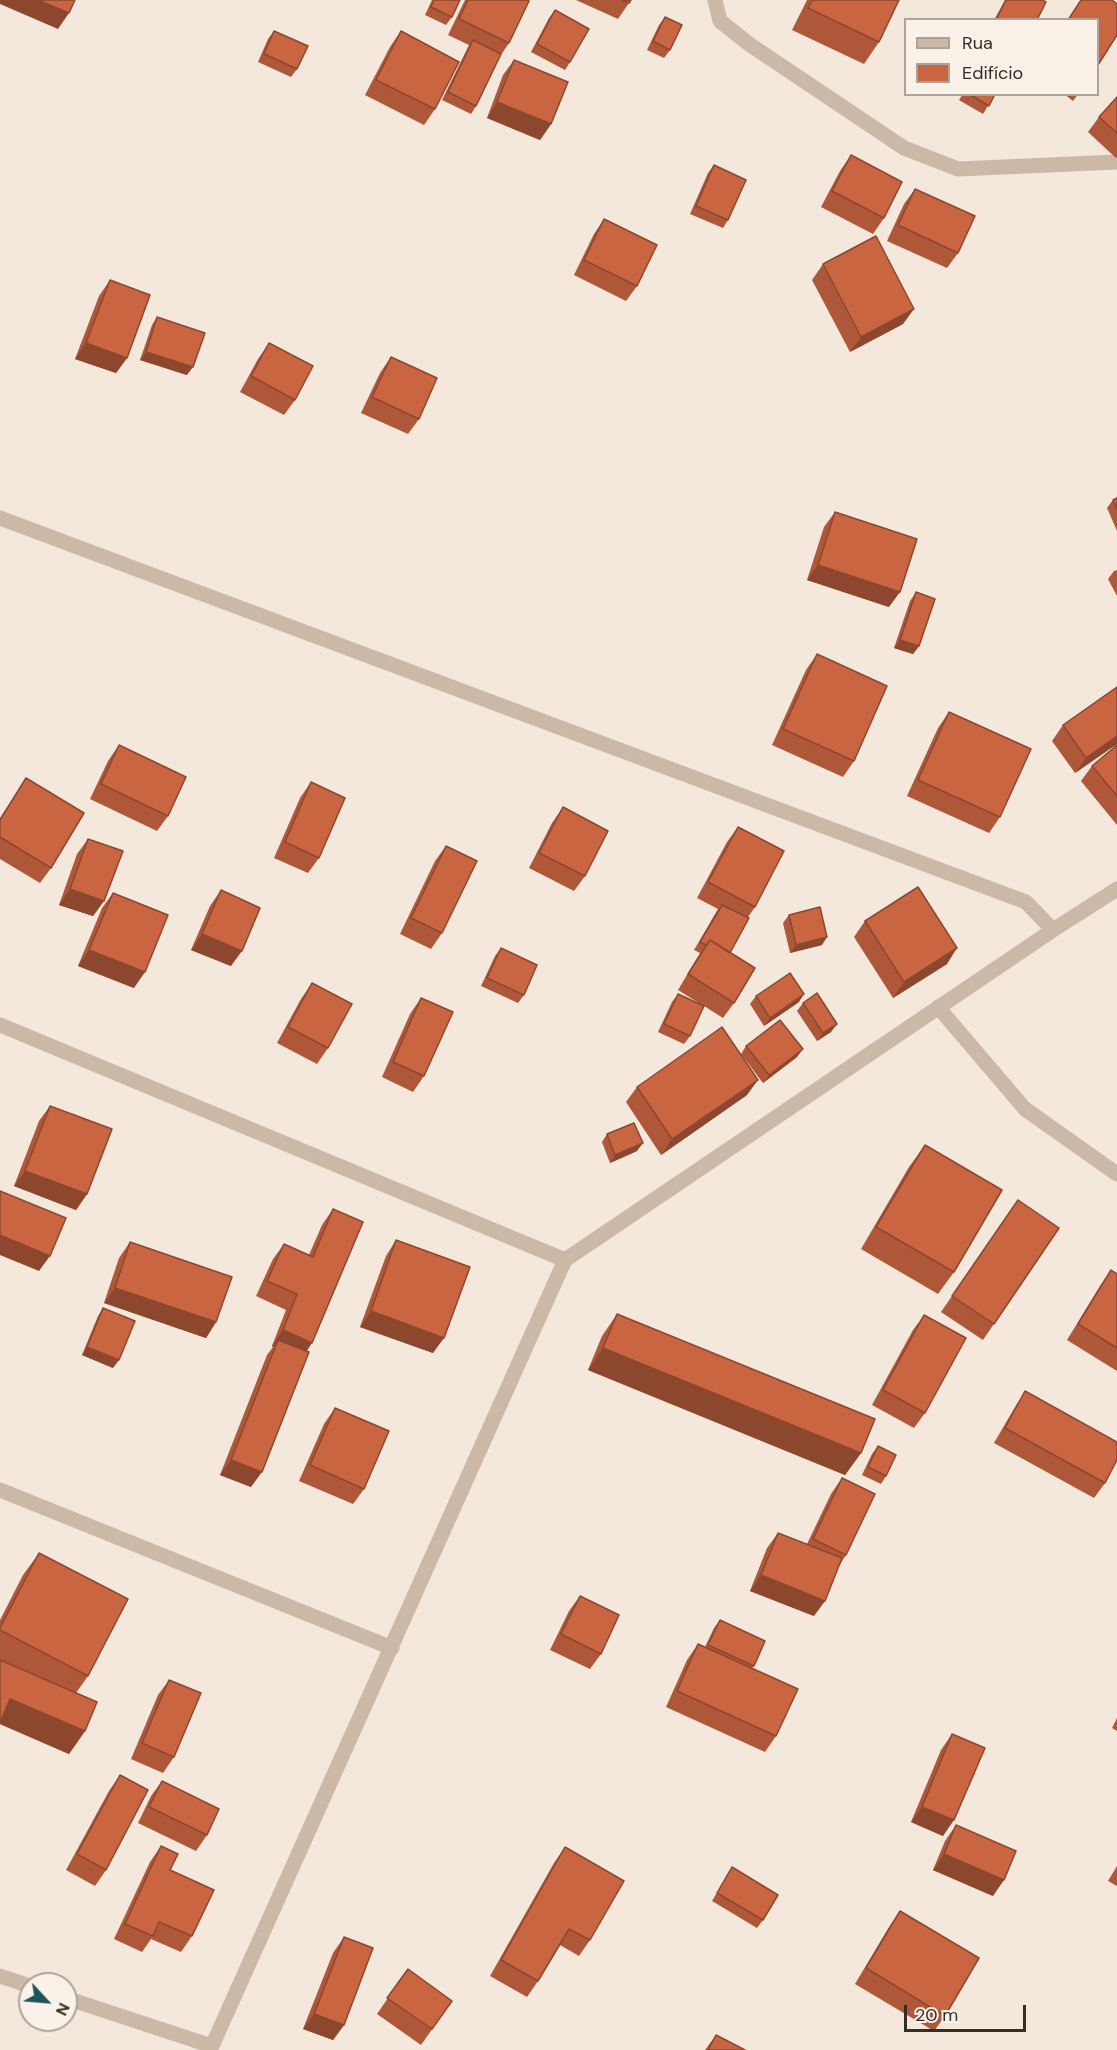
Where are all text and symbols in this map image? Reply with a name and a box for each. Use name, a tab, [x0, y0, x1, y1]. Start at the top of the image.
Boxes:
legend	[904, 18, 1099, 96]
text: Rua	[962, 31, 993, 55]
text: Edifício	[962, 61, 1023, 85]
north arrow	[18, 1972, 78, 2032]
scale bar	[907, 1993, 1028, 2031]
text: N	[51, 1999, 75, 2019]
text: 20 m	[915, 2003, 958, 2027]

